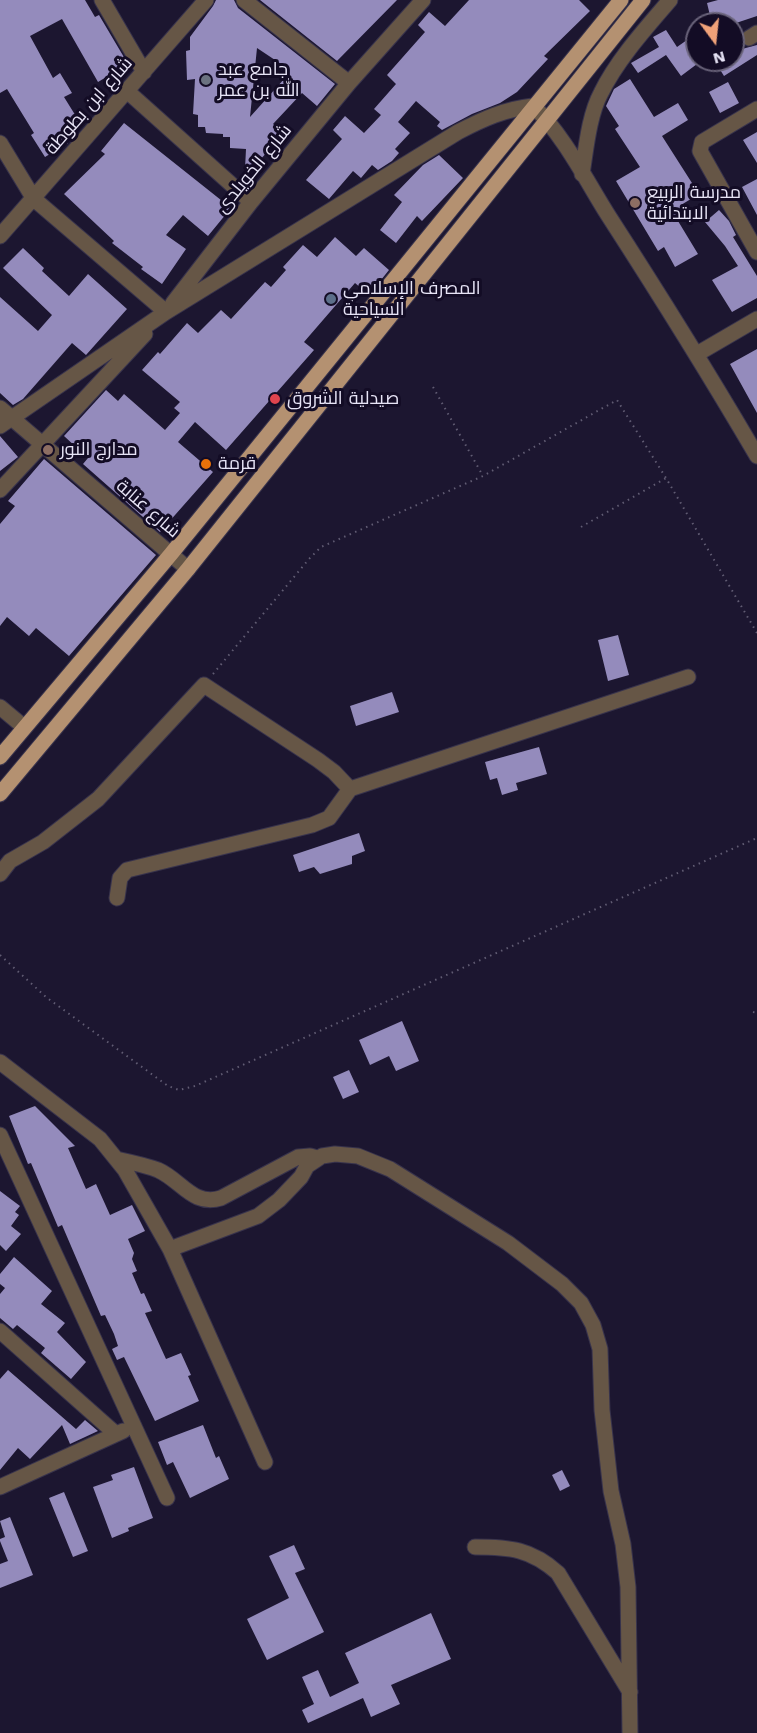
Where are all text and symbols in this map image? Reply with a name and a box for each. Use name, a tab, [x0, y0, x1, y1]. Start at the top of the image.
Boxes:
north arrow	[685, 12, 745, 72]
text: N	[711, 47, 727, 69]
street label: شارع ابن بطوطة	[41, 53, 137, 159]
place label: جامع عبد الله بن عمر	[218, 59, 300, 101]
marker: جامع عبد الله بن عمر	[199, 73, 213, 87]
street label: شارع الخويلدى	[212, 120, 296, 218]
place label: مدرسة الربيع الابتدائية	[647, 182, 741, 224]
marker: مدرسة الربيع الابتدائية	[628, 196, 642, 210]
place label: المصرف الإسلامي السياحية	[343, 278, 481, 320]
marker: المصرف الإسلامي السياحية	[324, 292, 338, 306]
place label: صيدلية الشروق	[287, 388, 399, 410]
marker: صيدلية الشروق	[268, 392, 282, 406]
place label: مدارج النور	[60, 439, 138, 461]
marker: مدارج النور	[41, 443, 55, 457]
place label: قرمة	[218, 453, 256, 475]
marker: قرمة	[199, 457, 213, 471]
street label: شارع عنابة	[112, 475, 184, 543]

